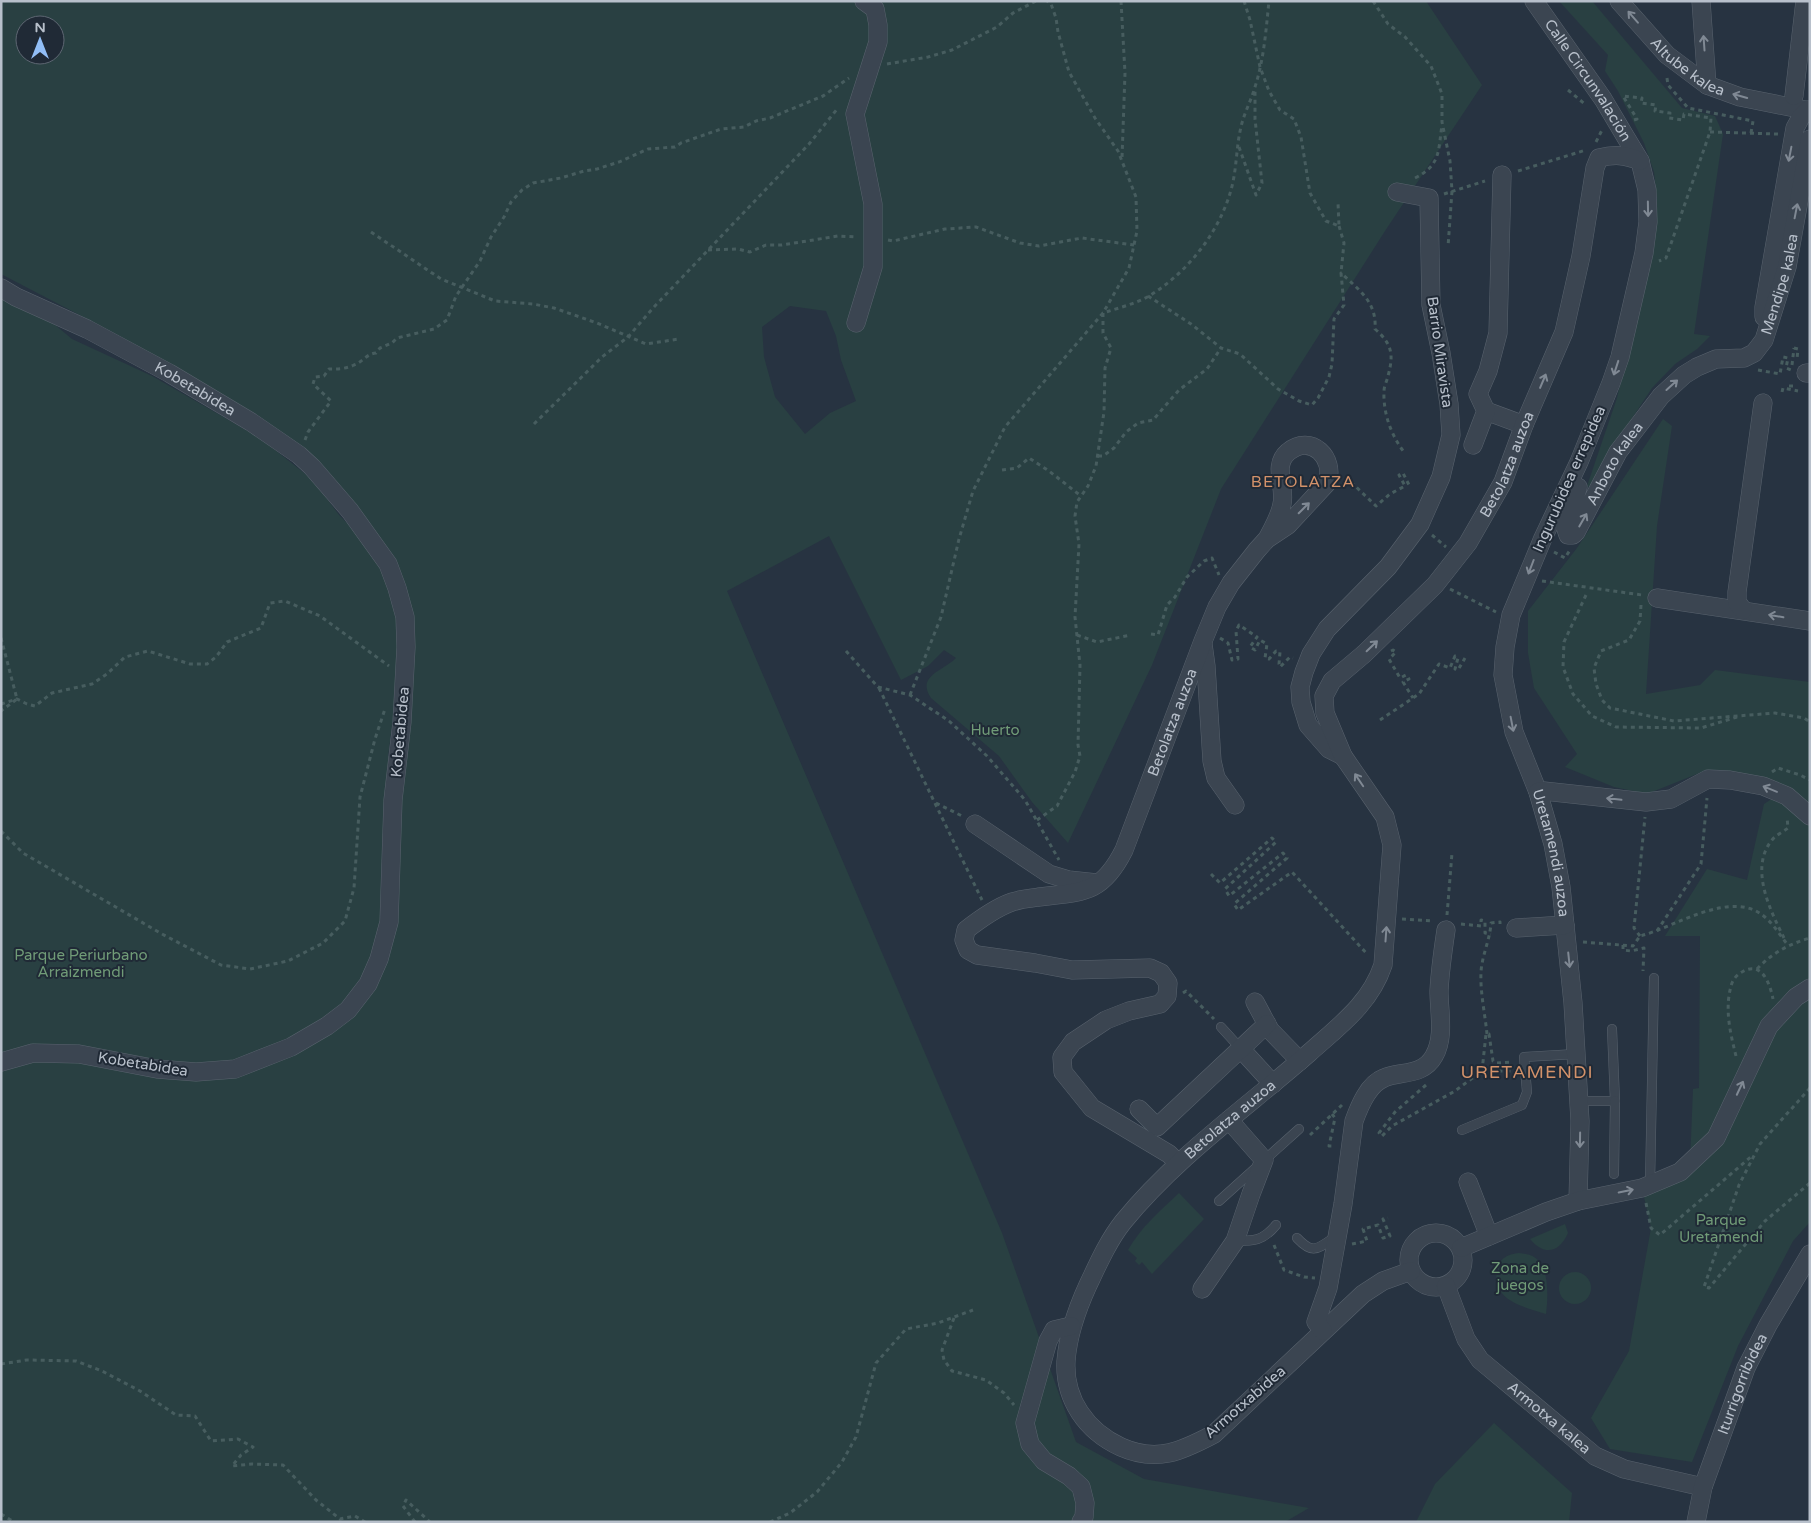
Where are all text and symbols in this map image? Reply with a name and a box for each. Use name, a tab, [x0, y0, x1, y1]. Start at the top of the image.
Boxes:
one-way arrow	[1627, 11, 1639, 24]
north arrow	[15, 15, 65, 65]
street label: Calle Circunvalación	[1541, 16, 1635, 145]
text: N	[34, 19, 46, 36]
street label: Altube kalea	[1647, 34, 1727, 100]
one-way arrow	[1699, 36, 1709, 52]
one-way arrow	[1732, 91, 1748, 101]
one-way arrow	[1785, 146, 1794, 162]
one-way arrow	[1643, 200, 1653, 217]
one-way arrow	[1792, 204, 1802, 220]
street label: Mendipe kalea	[1757, 232, 1802, 337]
street label: Barrio Miravista	[1423, 295, 1457, 409]
street label: Kobetabidea	[152, 358, 239, 420]
one-way arrow	[1611, 360, 1620, 375]
one-way arrow	[1538, 374, 1548, 389]
one-way arrow	[1666, 380, 1679, 391]
street label: Ingurubidea errepidea	[1529, 403, 1609, 555]
street label: Betolatza auzoa	[1476, 409, 1538, 520]
street label: Anboto kalea	[1583, 418, 1647, 508]
district label: BETOLATZA	[1251, 472, 1355, 492]
one-way arrow	[1298, 501, 1310, 514]
one-way arrow	[1578, 512, 1588, 527]
one-way arrow	[1526, 559, 1535, 574]
one-way arrow	[1769, 610, 1785, 620]
one-way arrow	[1366, 640, 1378, 652]
street label: Betolatza auzoa	[1144, 666, 1201, 779]
street label: Kobetabidea	[387, 686, 413, 778]
one-way arrow	[1508, 715, 1517, 731]
park label: Huerto	[970, 721, 1020, 739]
one-way arrow	[1354, 773, 1365, 787]
one-way arrow	[1763, 784, 1778, 794]
street label: Uretamendi auzoa	[1529, 787, 1573, 918]
one-way arrow	[1607, 794, 1623, 804]
one-way arrow	[1382, 926, 1391, 942]
park label: Parque Periurbano Arraizmendi	[14, 946, 148, 981]
one-way arrow	[1564, 952, 1574, 968]
street label: Kobetabidea	[97, 1048, 189, 1080]
district label: URETAMENDI	[1460, 1061, 1594, 1083]
street label: Betolatza auzoa	[1181, 1076, 1279, 1163]
one-way arrow	[1736, 1081, 1745, 1096]
one-way arrow	[1575, 1131, 1585, 1147]
one-way arrow	[1618, 1186, 1634, 1195]
park label: Parque Uretamendi	[1679, 1211, 1763, 1246]
park label: Zona de juegos	[1491, 1259, 1549, 1294]
street label: Iturrigorribidea	[1714, 1330, 1771, 1437]
street label: Armotxabidea	[1201, 1362, 1289, 1442]
street label: Armotxa kalea	[1504, 1378, 1595, 1458]

